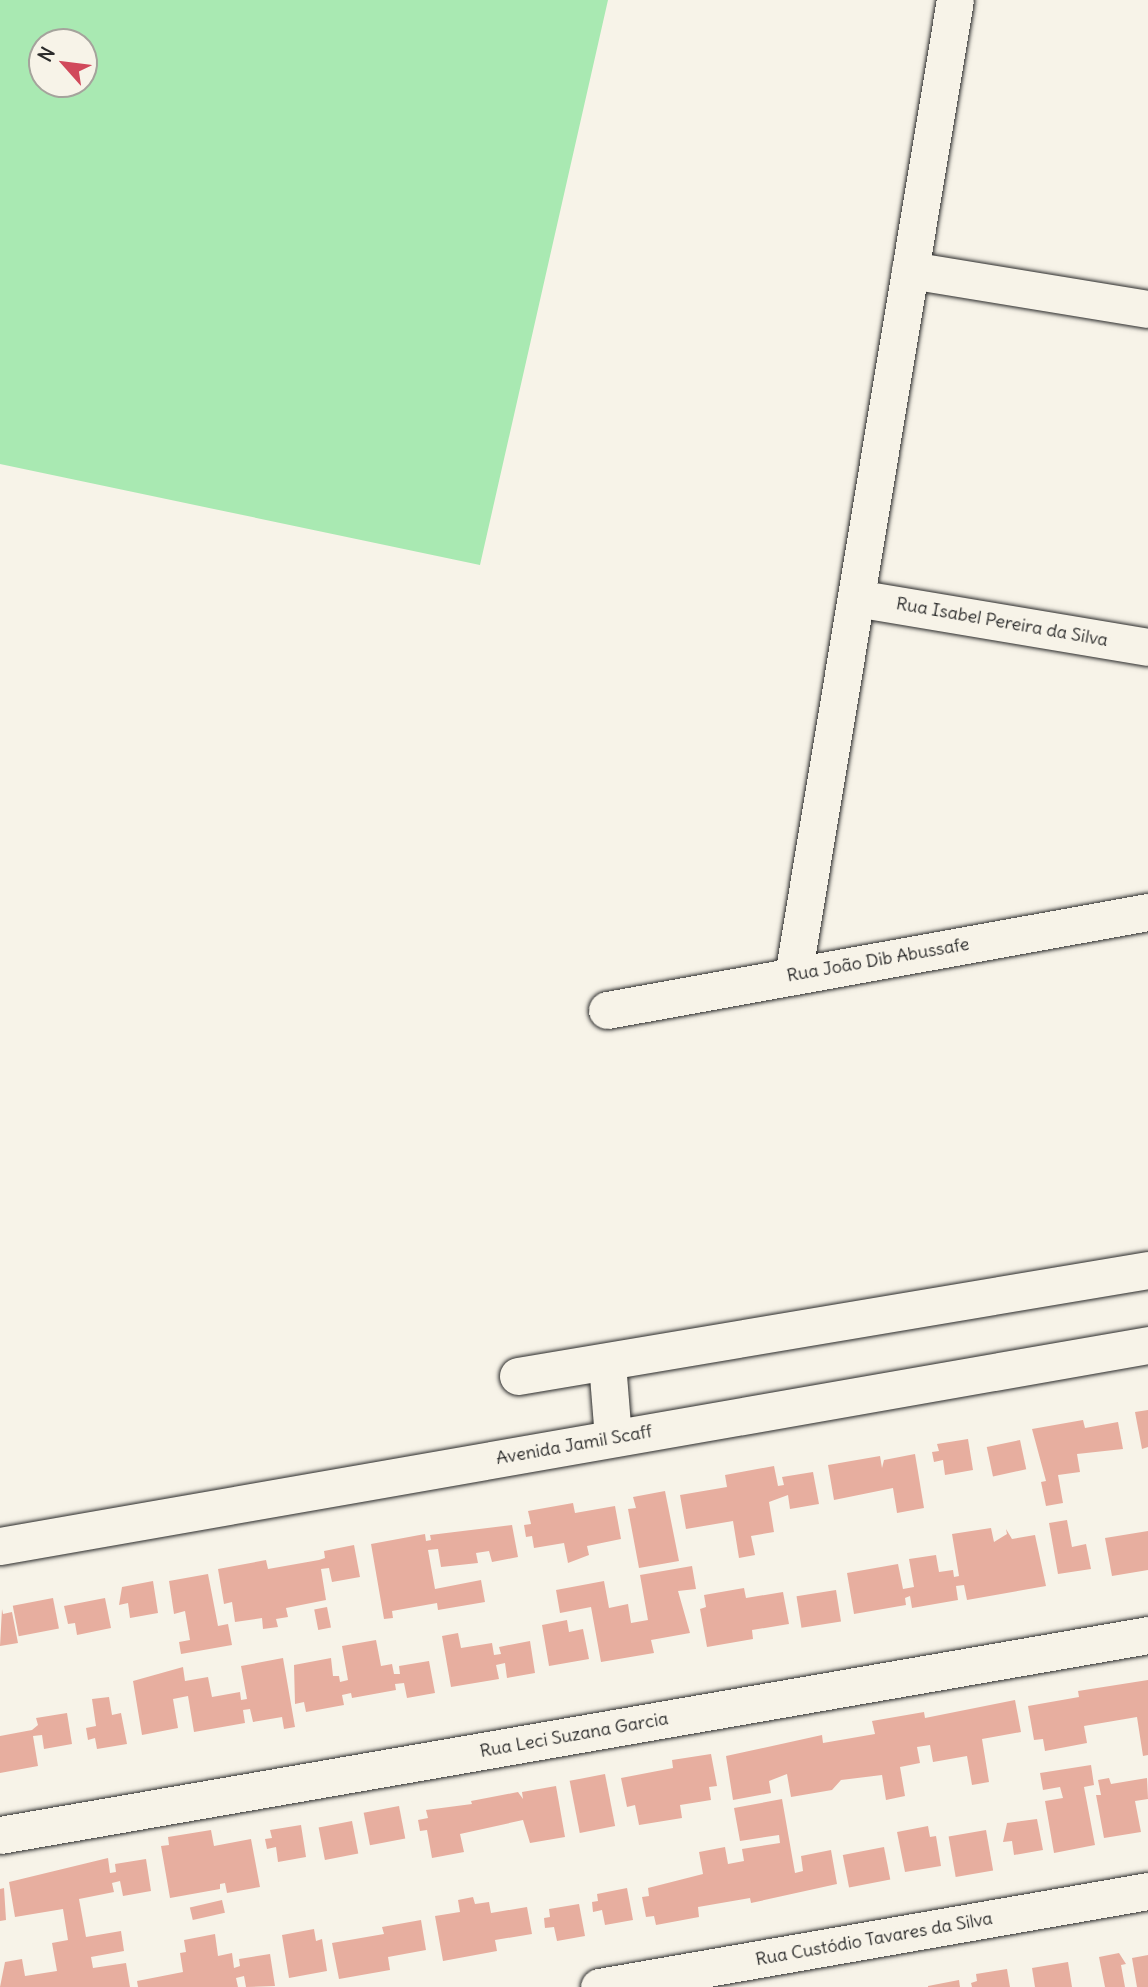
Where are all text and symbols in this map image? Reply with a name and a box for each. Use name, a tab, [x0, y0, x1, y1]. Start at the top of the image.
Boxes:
north arrow	[28, 28, 98, 98]
text: N	[33, 43, 60, 66]
street label: Rua Isabel Pereira da Silva	[894, 593, 1110, 651]
street label: Rua João Dib Abussafe	[785, 933, 971, 987]
street label: Avenida Jamil Scaff	[494, 1421, 654, 1469]
street label: Rua Leci Suzana Garcia	[478, 1708, 670, 1762]
street label: Rua Custódio Tavares da Silva	[754, 1907, 994, 1971]

